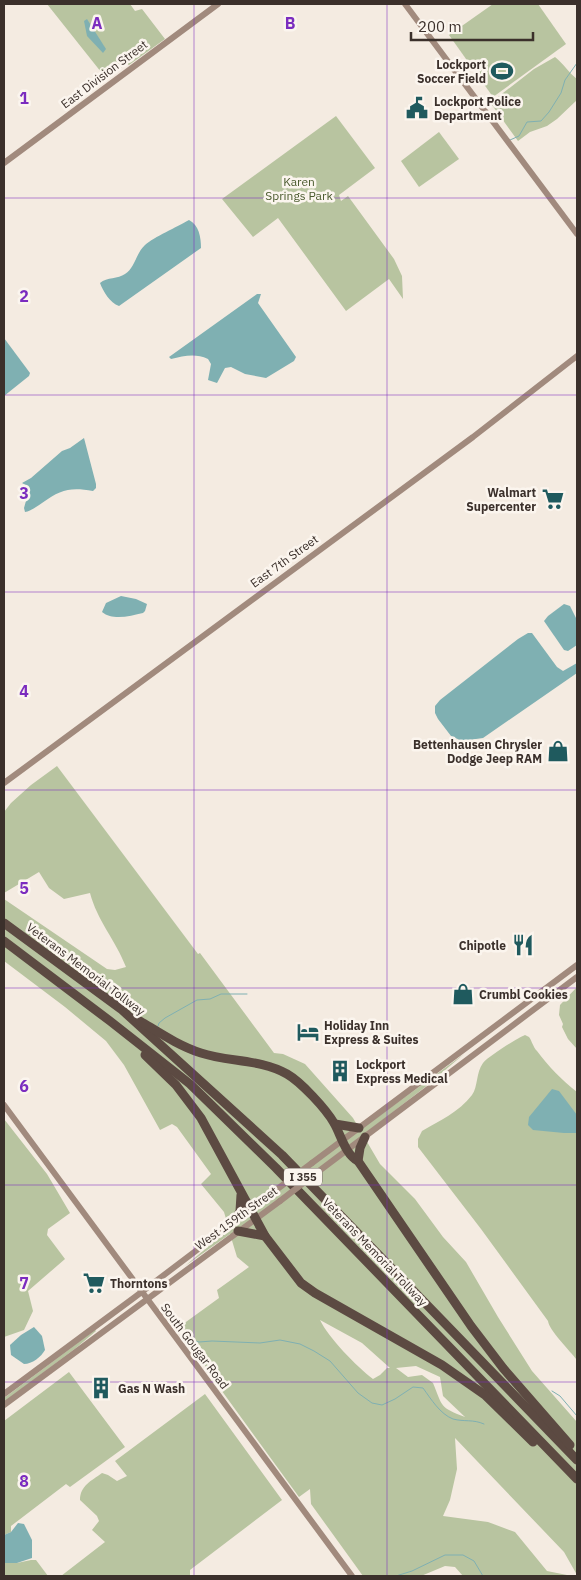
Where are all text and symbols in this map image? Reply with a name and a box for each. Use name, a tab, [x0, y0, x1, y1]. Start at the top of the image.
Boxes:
scale bar	[411, 10, 534, 42]
text: A	[92, 13, 103, 33]
text: B	[285, 13, 296, 33]
text: 200 m	[418, 17, 462, 36]
street label: East Division Street	[58, 37, 150, 111]
place label: Lockport Soccer Field	[417, 57, 486, 86]
sports icon: Lockport Soccer Field	[489, 58, 515, 84]
text: 1	[19, 88, 29, 108]
place label: Lockport Police Department	[434, 94, 521, 123]
public building icon: Lockport Police Department	[404, 95, 430, 121]
park label: Karen Springs Park	[265, 174, 333, 203]
text: 2	[19, 286, 29, 306]
text: 3	[19, 483, 29, 503]
place label: Walmart Supercenter	[466, 485, 536, 514]
supermarket icon: Walmart Supercenter	[540, 486, 566, 512]
street label: East 7th Street	[247, 531, 321, 591]
text: 4	[19, 681, 29, 701]
place label: Bettenhausen Chrysler Dodge Jeep RAM	[413, 737, 542, 766]
shop icon: Bettenhausen Chrysler Dodge Jeep RAM	[545, 738, 571, 764]
text: 5	[19, 878, 29, 898]
street label: Veterans Memorial Tollway	[24, 919, 148, 1019]
restaurant icon: Chipotle	[510, 932, 536, 958]
place label: Chipotle	[459, 938, 506, 953]
shop icon: Crumbl Cookies	[450, 981, 476, 1007]
place label: Crumbl Cookies	[479, 987, 568, 1002]
place label: Holiday Inn Express & Suites	[324, 1018, 419, 1047]
hotel icon: Holiday Inn Express & Suites	[295, 1019, 321, 1045]
place label: Lockport Express Medical	[356, 1057, 448, 1086]
building icon: Lockport Express Medical	[327, 1058, 353, 1084]
text: 6	[19, 1076, 29, 1096]
road number: I 355	[284, 1168, 322, 1186]
street label: West 159th Street	[192, 1183, 280, 1253]
street label: Veterans Memorial Tollway	[319, 1195, 431, 1309]
supermarket icon: Thorntons	[81, 1270, 107, 1296]
text: 7	[19, 1273, 29, 1293]
place label: Thorntons	[110, 1276, 167, 1291]
street label: South Gougar Road	[158, 1300, 232, 1392]
building icon: Gas N Wash	[88, 1375, 114, 1401]
place label: Gas N Wash	[118, 1381, 185, 1396]
text: 8	[19, 1471, 29, 1491]

